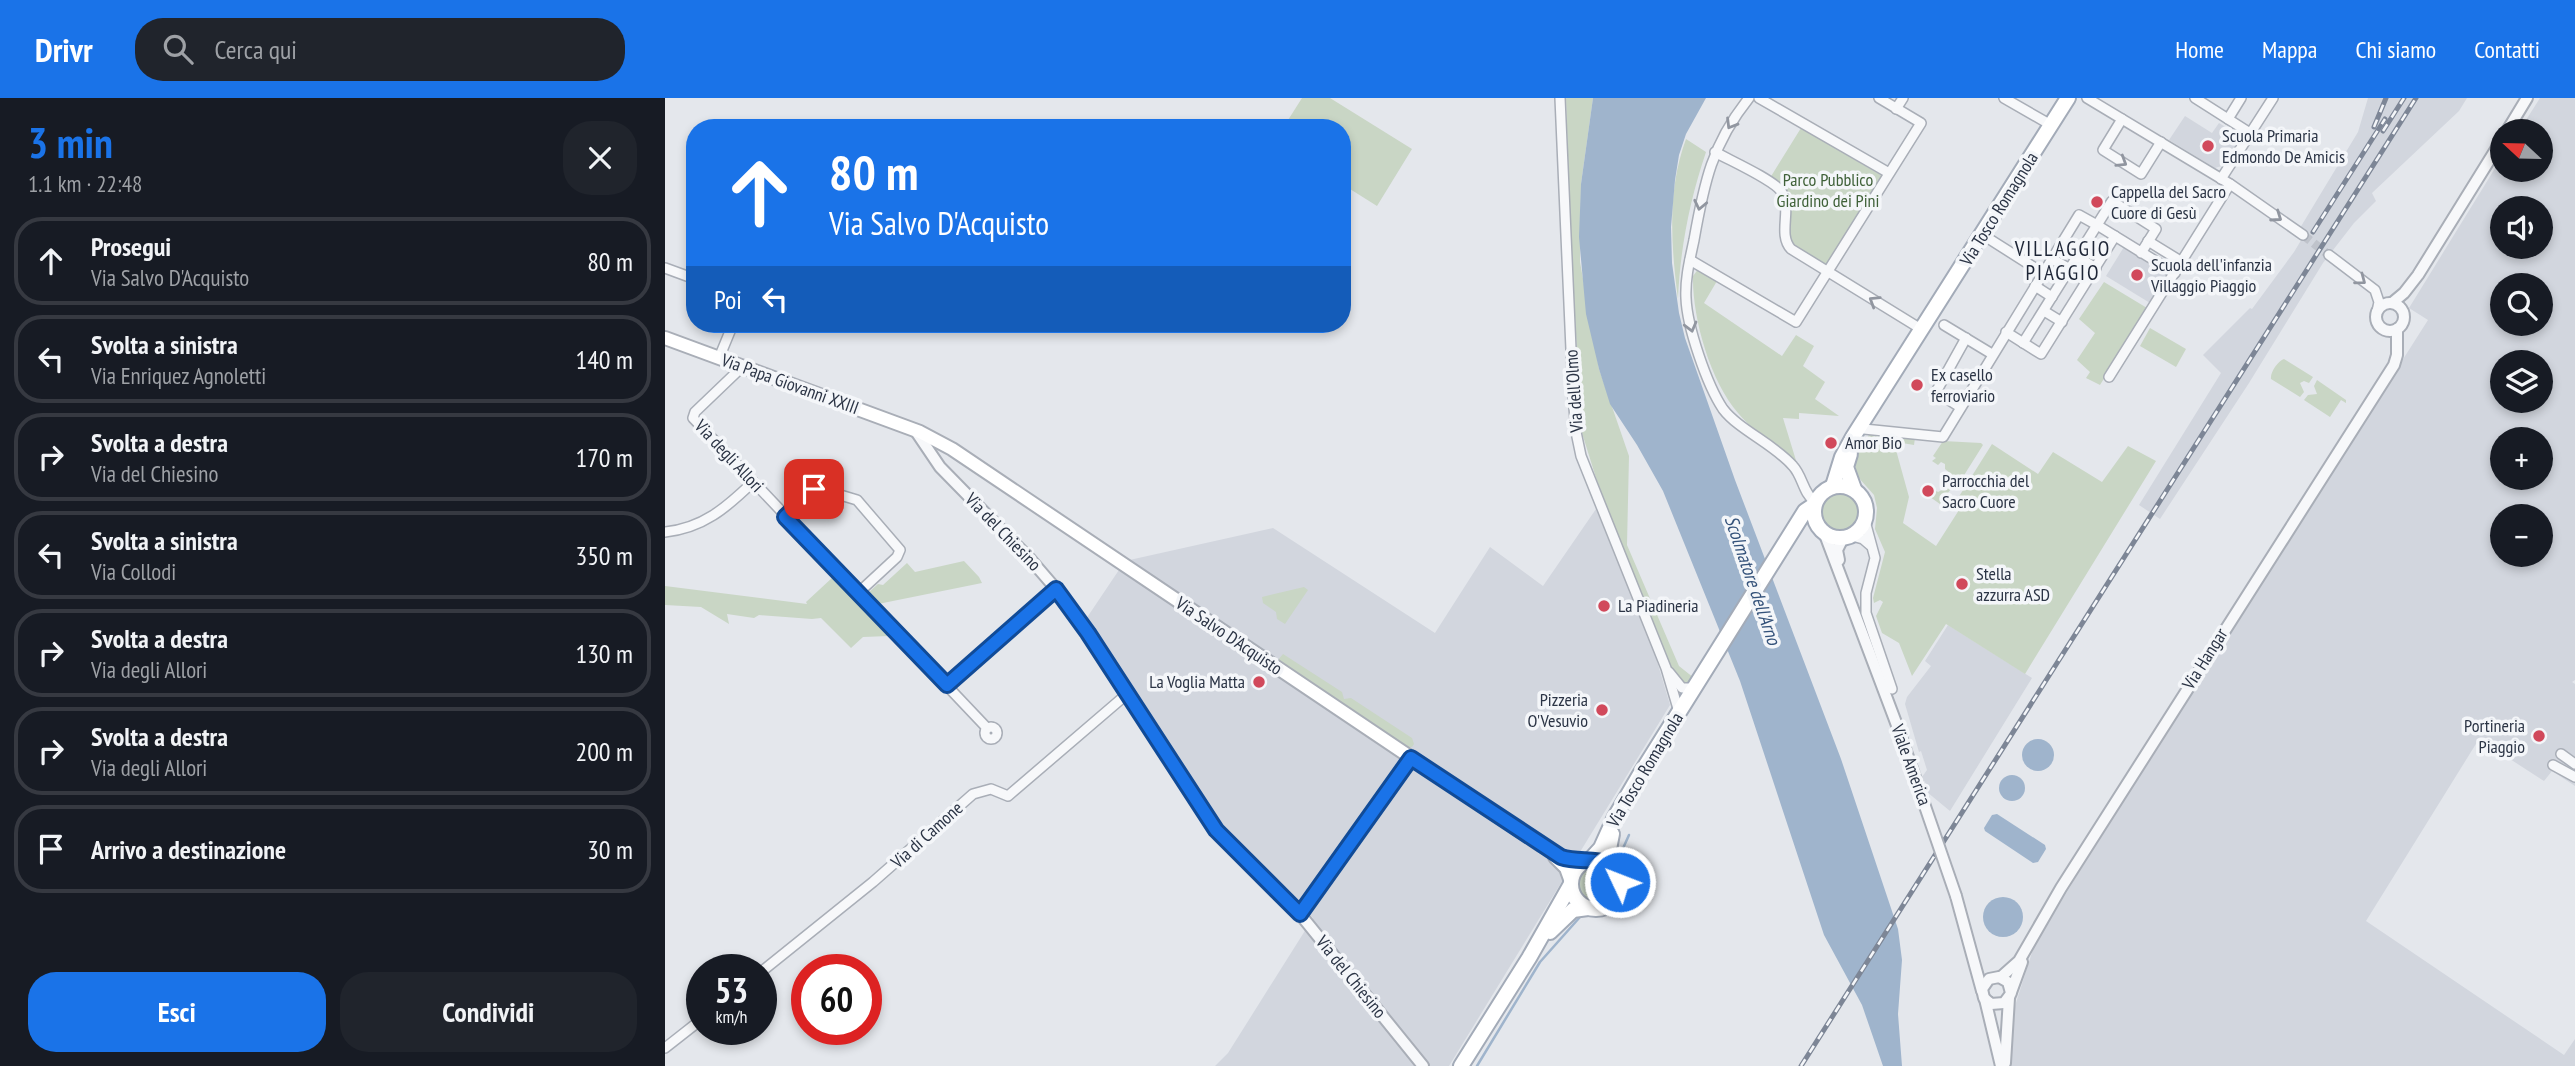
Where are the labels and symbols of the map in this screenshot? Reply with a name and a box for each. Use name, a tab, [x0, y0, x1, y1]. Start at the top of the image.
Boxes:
one-way arrow	[1726, 116, 1739, 129]
north arrow	[2490, 119, 2553, 182]
place label: Scuola Primaria Edmondo De Amicis	[2222, 124, 2345, 168]
marker: Scuola Primaria Edmondo De Amicis	[2200, 138, 2216, 154]
street label: Via Tosco Romagnola	[1954, 148, 2043, 271]
one-way arrow	[2115, 154, 2128, 167]
park label: Parco Pubblico Giardino dei Pini	[1777, 168, 1879, 212]
place label: Cappella del Sacro Cuore di Gesù	[2111, 180, 2226, 224]
marker: Cappella del Sacro Cuore di Gesù	[2089, 194, 2105, 210]
one-way arrow	[1694, 199, 1709, 211]
one-way arrow	[2269, 209, 2282, 221]
district label: VILLAGGIO PIAGGIO	[2014, 235, 2111, 286]
place label: Scuola dell'infanzia Villaggio Piaggio	[2150, 253, 2272, 297]
marker: Scuola dell'infanzia Villaggio Piaggio	[2129, 267, 2145, 283]
one-way arrow	[2353, 271, 2366, 284]
one-way arrow	[1869, 296, 1882, 309]
one-way arrow	[1683, 321, 1697, 333]
street label: Via Papa Giovanni XXIII	[717, 348, 862, 419]
street label: Via dell'Olmo	[1559, 349, 1588, 434]
place label: Ex casello ferroviario	[1931, 363, 1995, 407]
marker: Ex casello ferroviario	[1909, 377, 1925, 393]
street label: Via degli Allori	[689, 414, 769, 497]
place label: Amor Bio	[1845, 431, 1902, 454]
marker: Amor Bio	[1823, 435, 1839, 451]
pin	[784, 459, 844, 519]
place label: Parrocchia del Sacro Cuore	[1942, 469, 2030, 513]
marker: Parrocchia del Sacro Cuore	[1920, 483, 1936, 499]
street label: Via del Chiesino	[960, 487, 1046, 576]
water label: Scolmatore dell'Arno	[1720, 512, 1787, 649]
place label: Stella azzurra ASD	[1976, 562, 2050, 606]
marker: Stella azzurra ASD	[1954, 576, 1970, 592]
street label: Via Salvo D'Acquisto	[1171, 591, 1287, 680]
place label: La Piadineria	[1618, 594, 1699, 617]
marker: La Piadineria	[1596, 598, 1612, 614]
street label: Via Hangar	[2176, 624, 2232, 694]
place label: La Voglia Matta	[1149, 670, 1245, 693]
marker: La Voglia Matta	[1251, 674, 1267, 690]
place label: Pizzeria O'Vesuvio	[1527, 688, 1588, 732]
marker: Pizzeria O'Vesuvio	[1594, 702, 1610, 718]
street label: Via Tosco Romagnola	[1601, 708, 1688, 832]
place label: Portineria Piaggio	[2464, 714, 2525, 758]
street label: Viale America	[1886, 720, 1937, 808]
marker: Portineria Piaggio	[2531, 728, 2547, 744]
street label: Via di Camone	[885, 796, 967, 874]
position arrow	[1583, 845, 1657, 919]
street label: Via del Chiesino	[1310, 930, 1392, 1023]
speed limit sign: 60	[791, 954, 882, 1045]

